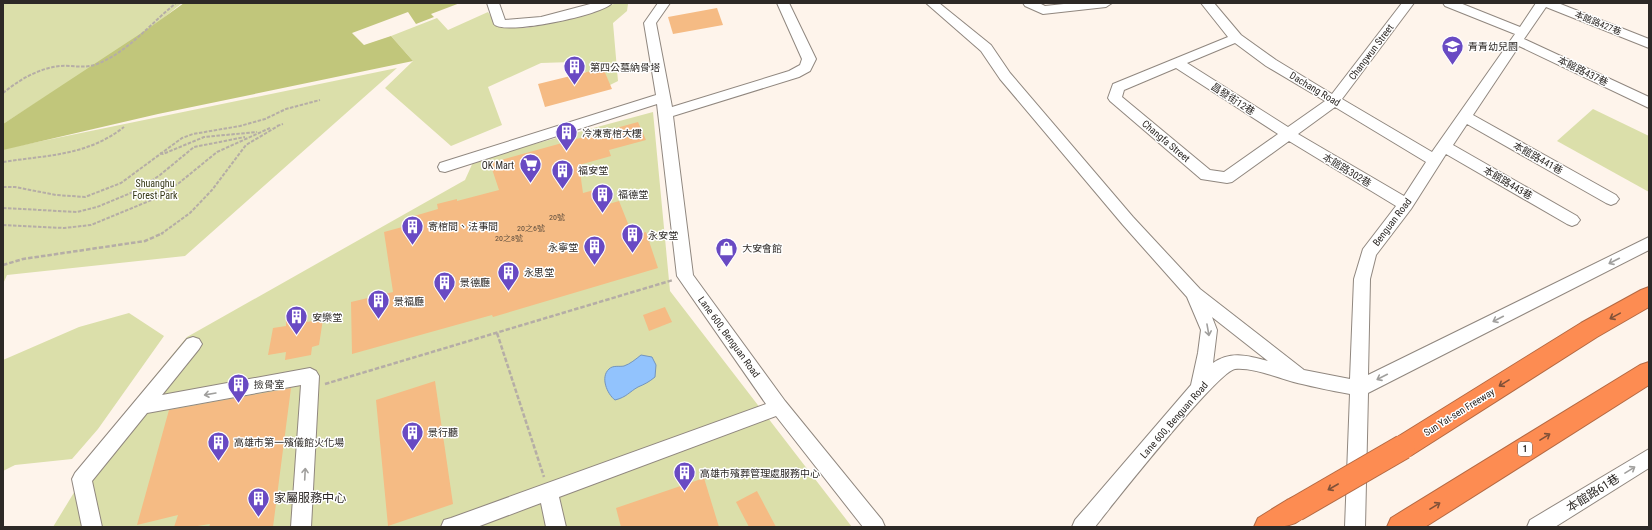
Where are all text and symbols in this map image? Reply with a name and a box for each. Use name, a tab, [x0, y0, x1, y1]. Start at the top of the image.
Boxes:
street label: 本館路427巷	[1573, 9, 1623, 37]
street label: Changwun Street	[1346, 22, 1396, 82]
school or university icon: 青青幼兒園	[1440, 33, 1466, 66]
place label: 青青幼兒園	[1468, 41, 1518, 52]
building icon: 第四公墓納骨塔	[562, 54, 588, 87]
street label: 本館路437巷	[1556, 54, 1610, 88]
place label: 第四公墓納骨塔	[590, 62, 660, 73]
street label: Dachang Road	[1288, 70, 1342, 108]
street label: 昌發街12巷	[1209, 81, 1257, 117]
street label: Changfa Street	[1140, 118, 1192, 164]
building icon: 冷凍寄棺大樓	[554, 120, 580, 153]
place label: 冷凍寄棺大樓	[582, 128, 642, 139]
street label: 本館路441巷	[1511, 140, 1565, 176]
street label: 本館路302巷	[1321, 151, 1373, 189]
supermarket icon: OK Mart	[517, 152, 543, 185]
building icon: 福安堂	[550, 157, 576, 190]
place label: OK Mart	[482, 160, 514, 171]
place label: 福安堂	[578, 165, 608, 176]
street label: 本館路443巷	[1482, 165, 1534, 201]
park label: Shuanghu Forest Park	[132, 178, 178, 201]
building icon: 福德堂	[589, 181, 615, 214]
place label: 福德堂	[618, 189, 648, 200]
street label: Benguan Road	[1371, 196, 1413, 248]
building icon: 寄棺間、法事間	[400, 213, 426, 246]
house number: 20號	[549, 213, 565, 222]
place label: 寄棺間、法事間	[428, 221, 498, 232]
building icon: 永安堂	[620, 222, 646, 255]
house number: 20之6號	[517, 224, 545, 233]
place label: 永安堂	[648, 230, 678, 241]
house number: 20之8號	[495, 234, 523, 243]
building icon: 永寧堂	[581, 234, 607, 267]
shop icon: 大安會館	[713, 235, 739, 268]
place label: 永寧堂	[548, 242, 578, 253]
place label: 大安會館	[742, 243, 782, 254]
one-way arrow	[1608, 257, 1620, 265]
building icon: 永思堂	[495, 259, 521, 292]
place label: 永思堂	[524, 267, 554, 278]
building icon: 景德廳	[432, 269, 458, 302]
place label: 景德廳	[460, 277, 490, 288]
building icon: 景福廳	[365, 288, 391, 321]
street label: Lane 600, Benguan Road	[696, 294, 762, 380]
place label: 景福廳	[394, 296, 424, 307]
building icon: 安樂堂	[283, 304, 309, 337]
place label: 安樂堂	[312, 312, 342, 323]
one-way arrow	[1609, 312, 1621, 320]
one-way arrow	[1492, 316, 1504, 323]
one-way arrow	[1204, 323, 1212, 336]
building icon: 撿骨室	[226, 371, 252, 404]
one-way arrow	[1376, 374, 1388, 381]
place label: 撿骨室	[254, 379, 284, 390]
street label: Lane 600, Benguan Road	[1138, 380, 1210, 460]
one-way arrow	[1498, 380, 1510, 388]
street label: Sun Yat-sen Freeway	[1422, 386, 1496, 438]
one-way arrow	[203, 390, 216, 398]
building icon: 景行聽	[400, 419, 426, 452]
place label: 景行聽	[428, 427, 458, 438]
building icon: 高雄市第一殯儀館火化場	[206, 429, 232, 462]
one-way arrow	[1540, 432, 1551, 441]
place label: 高雄市第一殯儀館火化場	[234, 437, 344, 448]
road number: 1	[1518, 442, 1532, 456]
building icon: 高雄市殯葬管理處服務中心	[671, 460, 697, 493]
one-way arrow	[1624, 466, 1635, 474]
one-way arrow	[301, 468, 308, 481]
place label: 高雄市殯葬管理處服務中心	[700, 468, 820, 479]
street label: 本館路61巷	[1564, 471, 1622, 515]
one-way arrow	[1327, 484, 1339, 492]
building icon: 家屬服務中心	[246, 485, 272, 518]
place label: 家屬服務中心	[274, 491, 346, 505]
one-way arrow	[1429, 501, 1441, 509]

